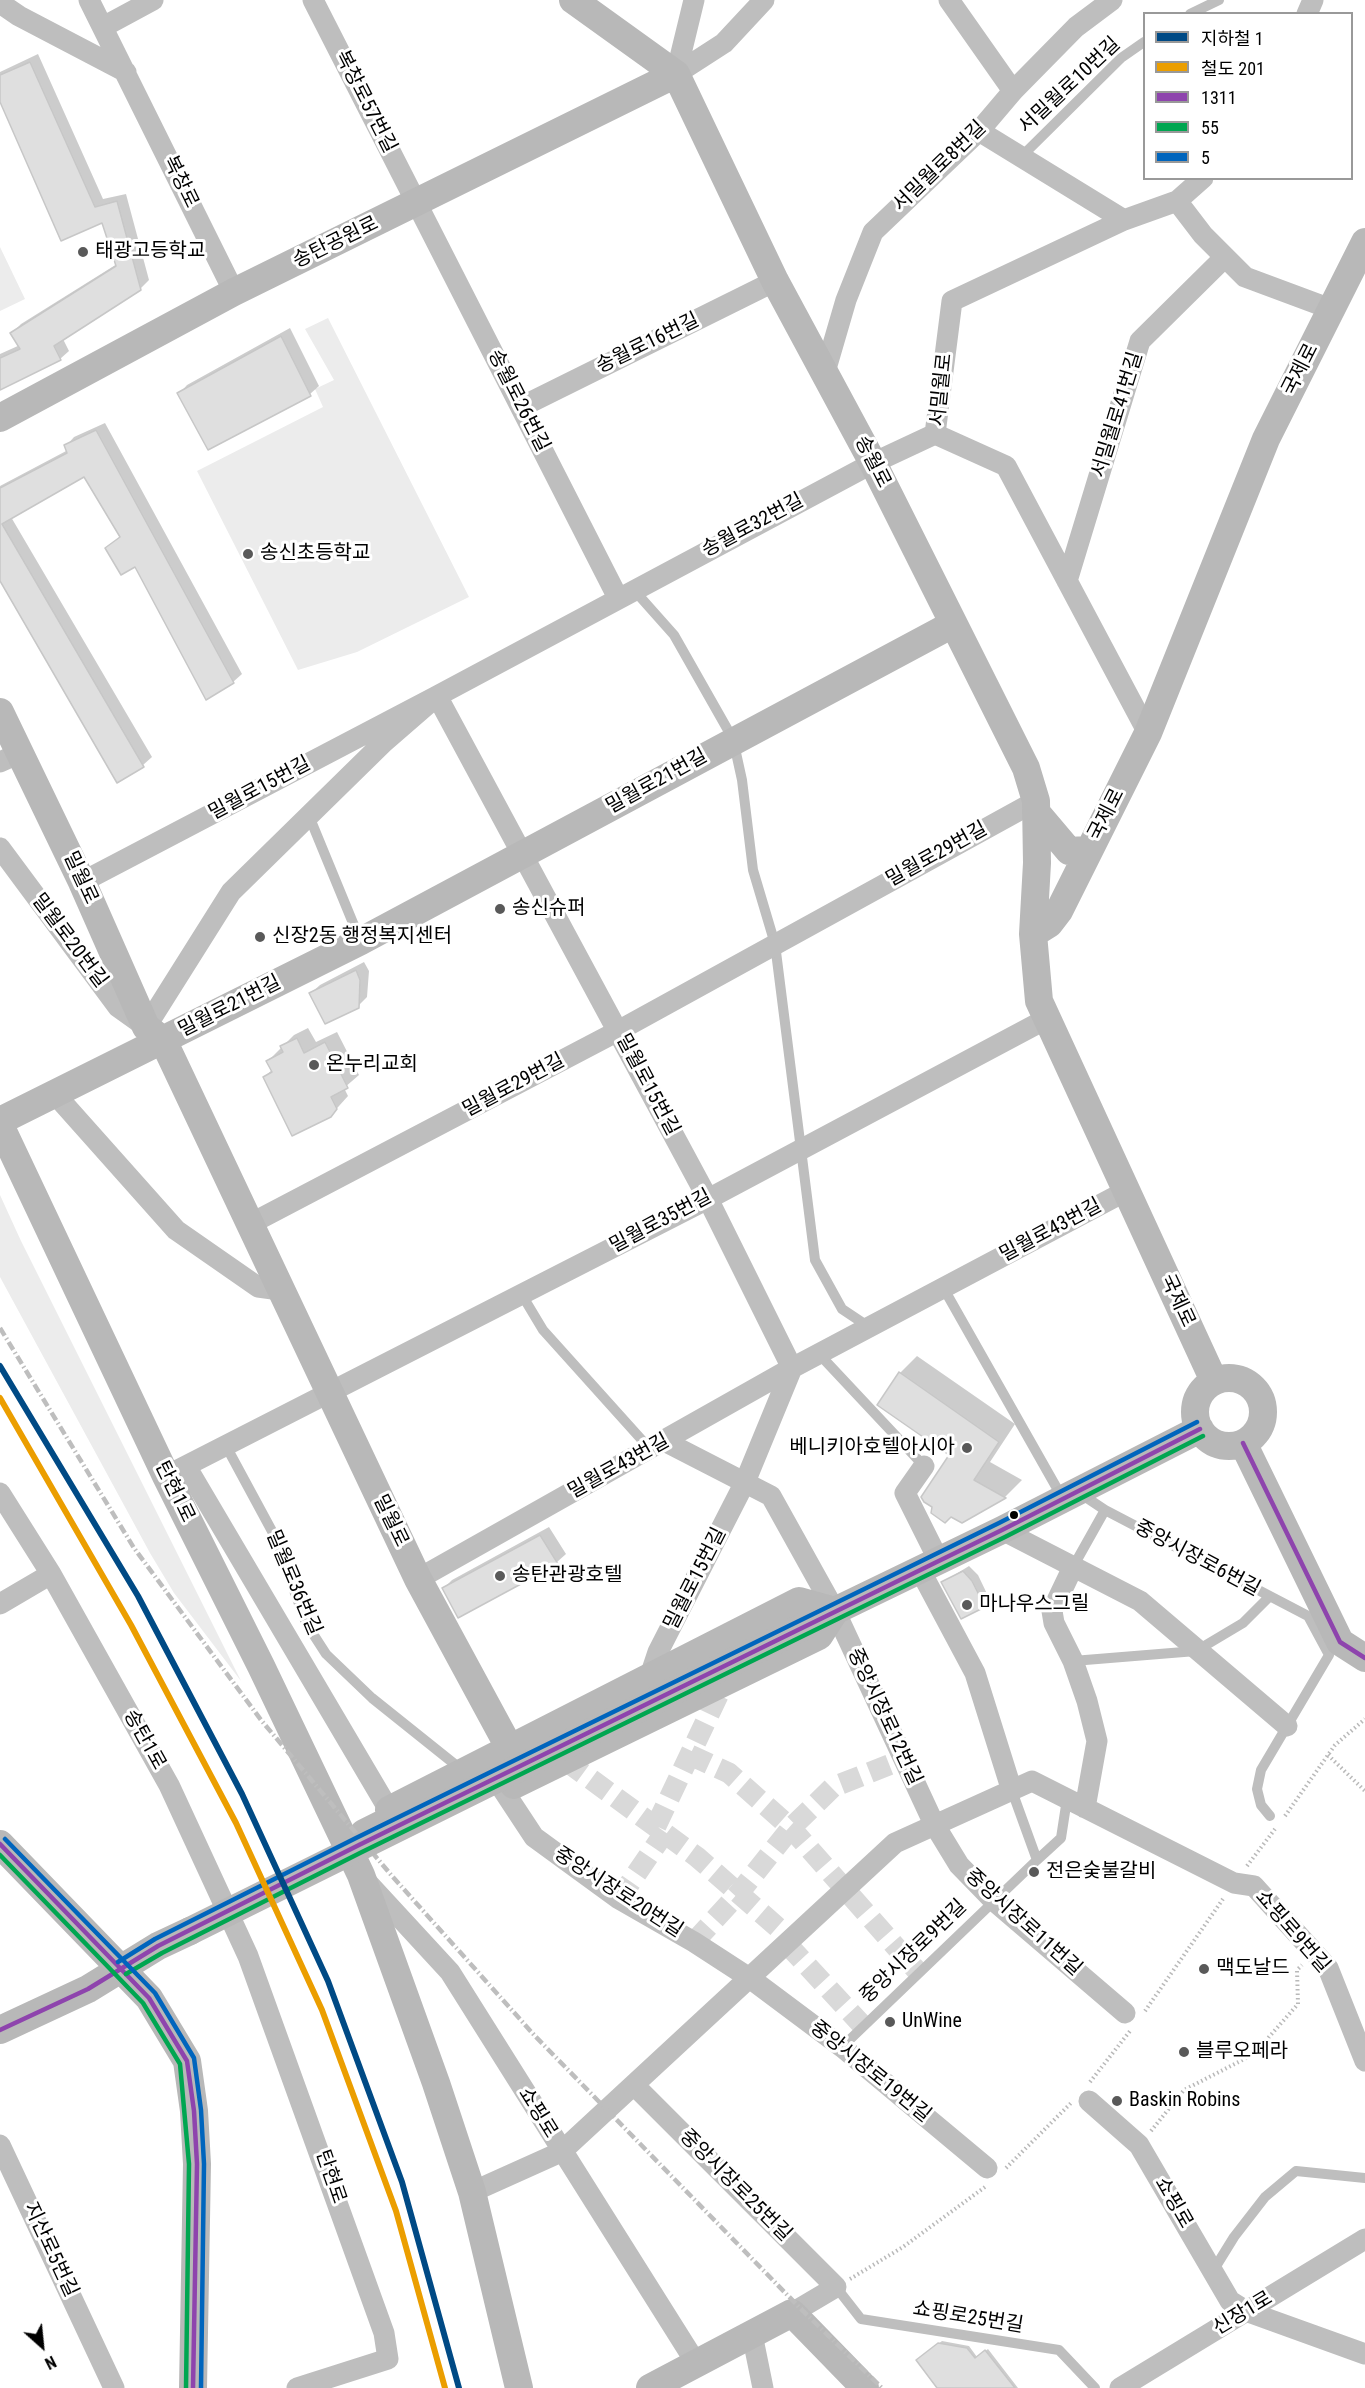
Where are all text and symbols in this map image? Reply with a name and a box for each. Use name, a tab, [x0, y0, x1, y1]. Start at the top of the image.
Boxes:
legend	[1143, 12, 1353, 180]
text: 지하철 1	[1201, 28, 1264, 49]
street label: 서밀월로10번길	[1014, 33, 1126, 139]
street label: 복창로57번길	[329, 47, 401, 157]
text: 철도 201	[1201, 58, 1265, 79]
text: 1311	[1201, 87, 1237, 108]
street label: 서밀월로8번길	[888, 117, 992, 217]
text: 55	[1201, 117, 1219, 138]
text: 5	[1201, 147, 1210, 168]
street label: 복창로	[157, 152, 203, 212]
street label: 송탄공원로	[289, 212, 383, 274]
place label: 태광고등학교	[95, 240, 205, 264]
marker: 태광고등학교	[76, 245, 90, 259]
street label: 송월로16번길	[593, 309, 703, 379]
street label: 국제로	[1278, 340, 1324, 400]
street label: 송월로26번길	[482, 346, 554, 456]
street label: 서밀월로41번길	[1087, 349, 1149, 481]
street label: 서밀월로	[926, 352, 958, 428]
street label: 송월로	[849, 432, 895, 492]
street label: 송월로32번길	[698, 489, 808, 563]
place label: 송신초등학교	[260, 542, 370, 566]
marker: 송신초등학교	[241, 547, 255, 561]
street label: 밀월로21번길	[602, 744, 712, 820]
street label: 밀월로15번길	[205, 752, 315, 826]
street label: 국제로	[1084, 785, 1130, 845]
street label: 밀월로29번길	[882, 817, 992, 893]
street label: 밀월로	[57, 848, 103, 908]
street label: 밀월로20번길	[26, 889, 112, 993]
place label: 송신슈퍼	[512, 897, 586, 921]
marker: 송신슈퍼	[493, 902, 507, 916]
place label: 신장2동 행정복지센터	[272, 925, 452, 949]
marker: 신장2동 행정복지센터	[253, 930, 267, 944]
street label: 밀월로21번길	[175, 971, 285, 1043]
street label: 밀월로15번길	[610, 1030, 684, 1140]
street label: 밀월로29번길	[459, 1049, 569, 1123]
place label: 온누리교회	[326, 1053, 418, 1077]
marker: 온누리교회	[307, 1058, 321, 1072]
street label: 밀월로35번길	[606, 1185, 716, 1259]
street label: 밀월로43번길	[996, 1194, 1106, 1268]
street label: 국제로	[1154, 1271, 1200, 1331]
street label: 밀월로43번길	[564, 1429, 674, 1505]
place label: 베니키아호텔아시아	[789, 1436, 955, 1460]
marker: 베니키아호텔아시아	[960, 1441, 974, 1455]
street label: 탄현1로	[149, 1457, 199, 1527]
street label: 밀월로	[367, 1491, 413, 1551]
unlabelled marker	[1008, 1509, 1020, 1521]
street label: 중앙시장로6번길	[1130, 1516, 1264, 1602]
street label: 밀월로15번길	[660, 1524, 732, 1634]
street label: 밀월로36번길	[260, 1527, 326, 1639]
place label: 송탄관광호텔	[512, 1564, 622, 1588]
marker: 송탄관광호텔	[493, 1569, 507, 1583]
place label: 마나우스그릴	[979, 1593, 1089, 1617]
marker: 마나우스그릴	[960, 1598, 974, 1612]
street label: 중앙시장로12번길	[842, 1645, 926, 1789]
street label: 송탄1로	[118, 1706, 170, 1774]
street label: 중앙시장로20번길	[549, 1842, 687, 1944]
place label: 전은숮불갈비	[1046, 1860, 1156, 1884]
street label: 중앙시장로11번길	[960, 1864, 1086, 1982]
marker: 전은숮불갈비	[1027, 1865, 1041, 1879]
street label: 쇼핑로9번길	[1250, 1886, 1334, 1978]
street label: 중앙시장로9번길	[856, 1895, 972, 2009]
place label: 맥도날드	[1216, 1957, 1290, 1981]
marker: 맥도날드	[1197, 1962, 1211, 1976]
place label: UnWine	[902, 2010, 962, 2034]
marker: UnWine	[883, 2015, 897, 2029]
street label: 중앙시장로19번길	[805, 2016, 935, 2128]
place label: 블루오페라	[1196, 2040, 1288, 2064]
marker: 블루오페라	[1177, 2045, 1191, 2059]
street label: 쇼핑로	[512, 2083, 562, 2143]
place label: Baskin Robins	[1129, 2089, 1240, 2113]
marker: Baskin Robins	[1110, 2094, 1124, 2108]
street label: 중앙시장로25번길	[674, 2125, 796, 2247]
street label: 탄현로	[310, 2147, 350, 2207]
street label: 쇼핑로	[1149, 2173, 1197, 2233]
street label: 지산로5번길	[18, 2199, 82, 2301]
street label: 신장1로	[1209, 2287, 1277, 2341]
street label: 쇼핑로25번길	[911, 2297, 1025, 2339]
north arrow	[12, 2316, 72, 2376]
text: N	[42, 2352, 59, 2373]

